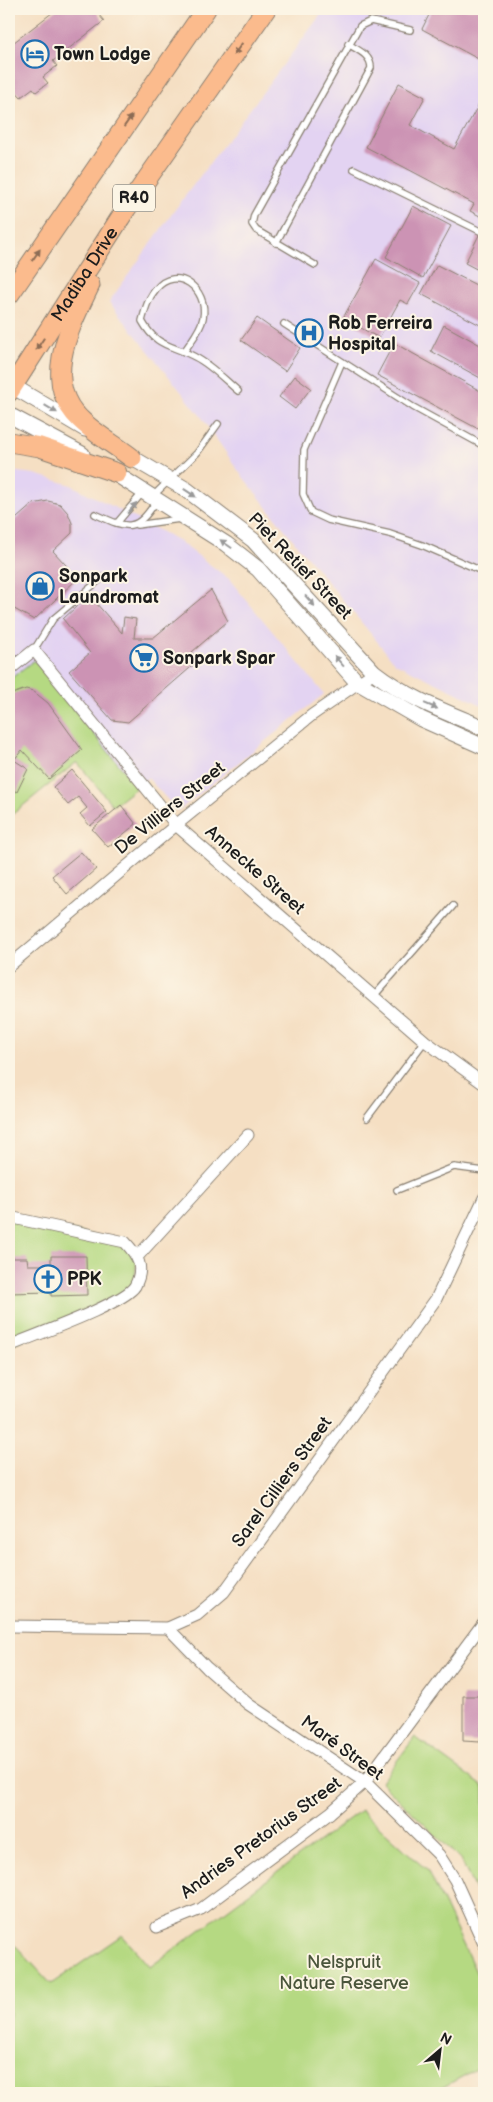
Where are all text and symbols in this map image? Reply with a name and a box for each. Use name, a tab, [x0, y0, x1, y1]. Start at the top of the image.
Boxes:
hotel icon: Town Lodge	[20, 39, 50, 69]
one-way arrow	[233, 42, 243, 56]
place label: Town Lodge	[54, 44, 151, 65]
one-way arrow	[124, 114, 133, 128]
road number: R40	[113, 184, 155, 212]
street label: Madiba Drive	[47, 223, 122, 325]
one-way arrow	[31, 248, 41, 261]
place label: Rob Ferreira Hospital	[328, 313, 433, 355]
hospital icon: Rob Ferreira Hospital	[294, 318, 324, 348]
one-way arrow	[36, 337, 45, 350]
one-way arrow	[44, 405, 57, 414]
one-way arrow	[183, 488, 197, 497]
one-way arrow	[126, 501, 137, 514]
street label: Piet Retief Street	[244, 508, 356, 624]
one-way arrow	[219, 539, 233, 549]
place label: Sonpark Laundromat	[59, 566, 159, 608]
shop icon: Sonpark Laundromat	[25, 571, 55, 601]
one-way arrow	[304, 595, 315, 608]
supermarket icon: Sonpark Spar	[129, 643, 159, 673]
place label: Sonpark Spar	[163, 648, 276, 669]
one-way arrow	[333, 654, 344, 667]
one-way arrow	[424, 702, 439, 710]
street label: De Villiers Street	[111, 757, 230, 859]
street label: Annecke Street	[201, 821, 309, 919]
church icon: PPK	[33, 1264, 63, 1294]
place label: PPK	[67, 1269, 102, 1290]
street label: Sarel Cilliers Street	[228, 1412, 337, 1551]
street label: Maré Street	[297, 1711, 388, 1785]
street label: Andries Pretorius Street	[177, 1772, 346, 1903]
park label: Nelspruit Nature Reserve	[279, 1952, 409, 1994]
north arrow	[416, 2024, 466, 2074]
text: N	[437, 2029, 455, 2049]

